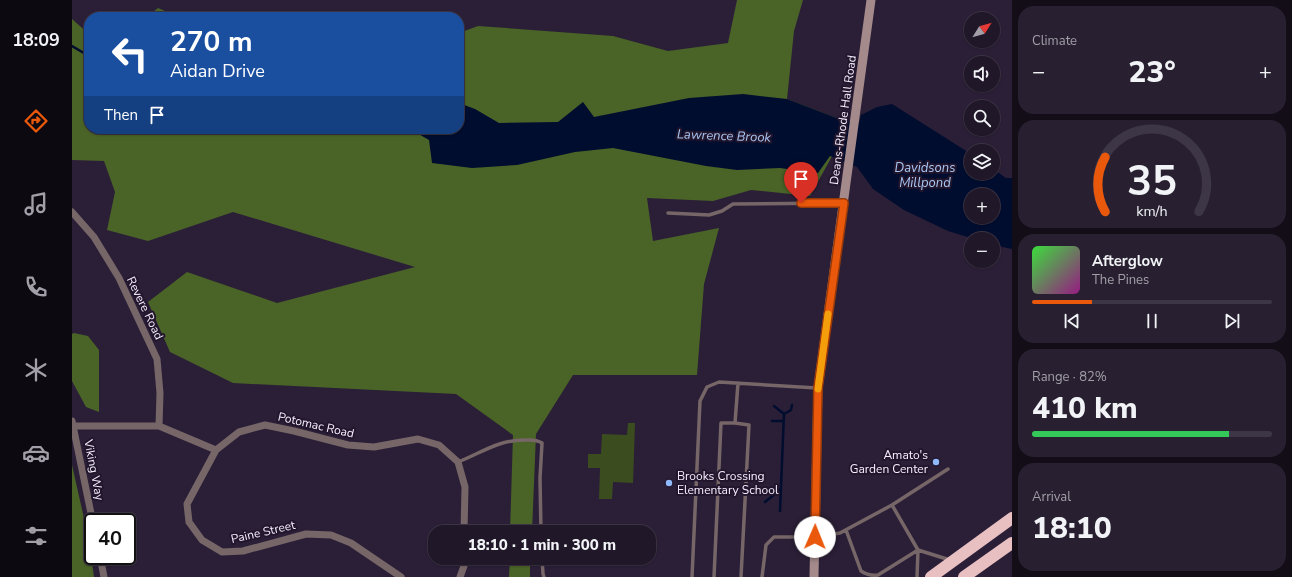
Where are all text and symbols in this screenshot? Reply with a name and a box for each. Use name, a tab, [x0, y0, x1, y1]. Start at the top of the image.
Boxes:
north arrow	[964, 12, 1000, 48]
map controls	[964, 12, 1000, 268]
text: 270 m	[170, 23, 253, 61]
text: 18:09	[12, 28, 60, 52]
icon: left	[104, 28, 156, 80]
text: Climate	[1032, 32, 1077, 50]
text: 23°	[1128, 52, 1176, 93]
street label: Deans-Rhode Hall Road	[826, 54, 860, 186]
button: sound	[964, 56, 1000, 92]
text: −	[1032, 57, 1045, 87]
text: +	[1259, 57, 1272, 87]
text: Aidan Drive	[170, 59, 265, 83]
button: search	[964, 100, 1000, 136]
icon: arrive	[146, 104, 168, 126]
text: Then	[104, 105, 138, 125]
icon: directions	[22, 107, 50, 135]
water label: Lawrence Brook	[677, 125, 772, 147]
button: layers	[964, 144, 1000, 180]
text: 35	[1127, 153, 1177, 210]
water label: Davidsons Millpond	[895, 159, 955, 192]
pin	[784, 162, 818, 203]
icon: arrive	[790, 168, 812, 190]
button: +	[964, 188, 1000, 224]
icon: music	[22, 190, 50, 218]
text: km/h	[1136, 202, 1168, 221]
button: −	[964, 232, 1000, 268]
text: Afterglow	[1092, 251, 1163, 271]
text: The Pines	[1092, 271, 1149, 289]
icon: phone	[22, 273, 50, 301]
street label: Revere Road	[123, 274, 167, 342]
icon: previous	[1061, 310, 1083, 332]
icon: pause	[1141, 310, 1163, 332]
icon: next	[1221, 310, 1243, 332]
icon: climate	[22, 356, 50, 384]
text: Range · 82%	[1032, 368, 1107, 386]
text: 410 km	[1032, 388, 1138, 429]
street label: Potomac Road	[276, 408, 356, 442]
street label: Viking Way	[80, 437, 108, 503]
icon: car	[22, 439, 50, 467]
place label: Amato's Garden Center	[850, 447, 929, 477]
marker: Amato's Garden Center	[931, 457, 941, 467]
place label: Brooks Crossing Elementary School	[677, 468, 779, 498]
marker: Brooks Crossing Elementary School	[664, 478, 674, 488]
text: Arrival	[1032, 488, 1071, 506]
text: 18:10	[1032, 508, 1112, 549]
speed limit sign: 40	[84, 513, 136, 565]
position arrow	[794, 516, 836, 558]
street label: Paine Street	[229, 517, 297, 547]
icon: filters	[22, 522, 50, 550]
text: 18:10 · 1 min · 300 m	[468, 535, 616, 555]

